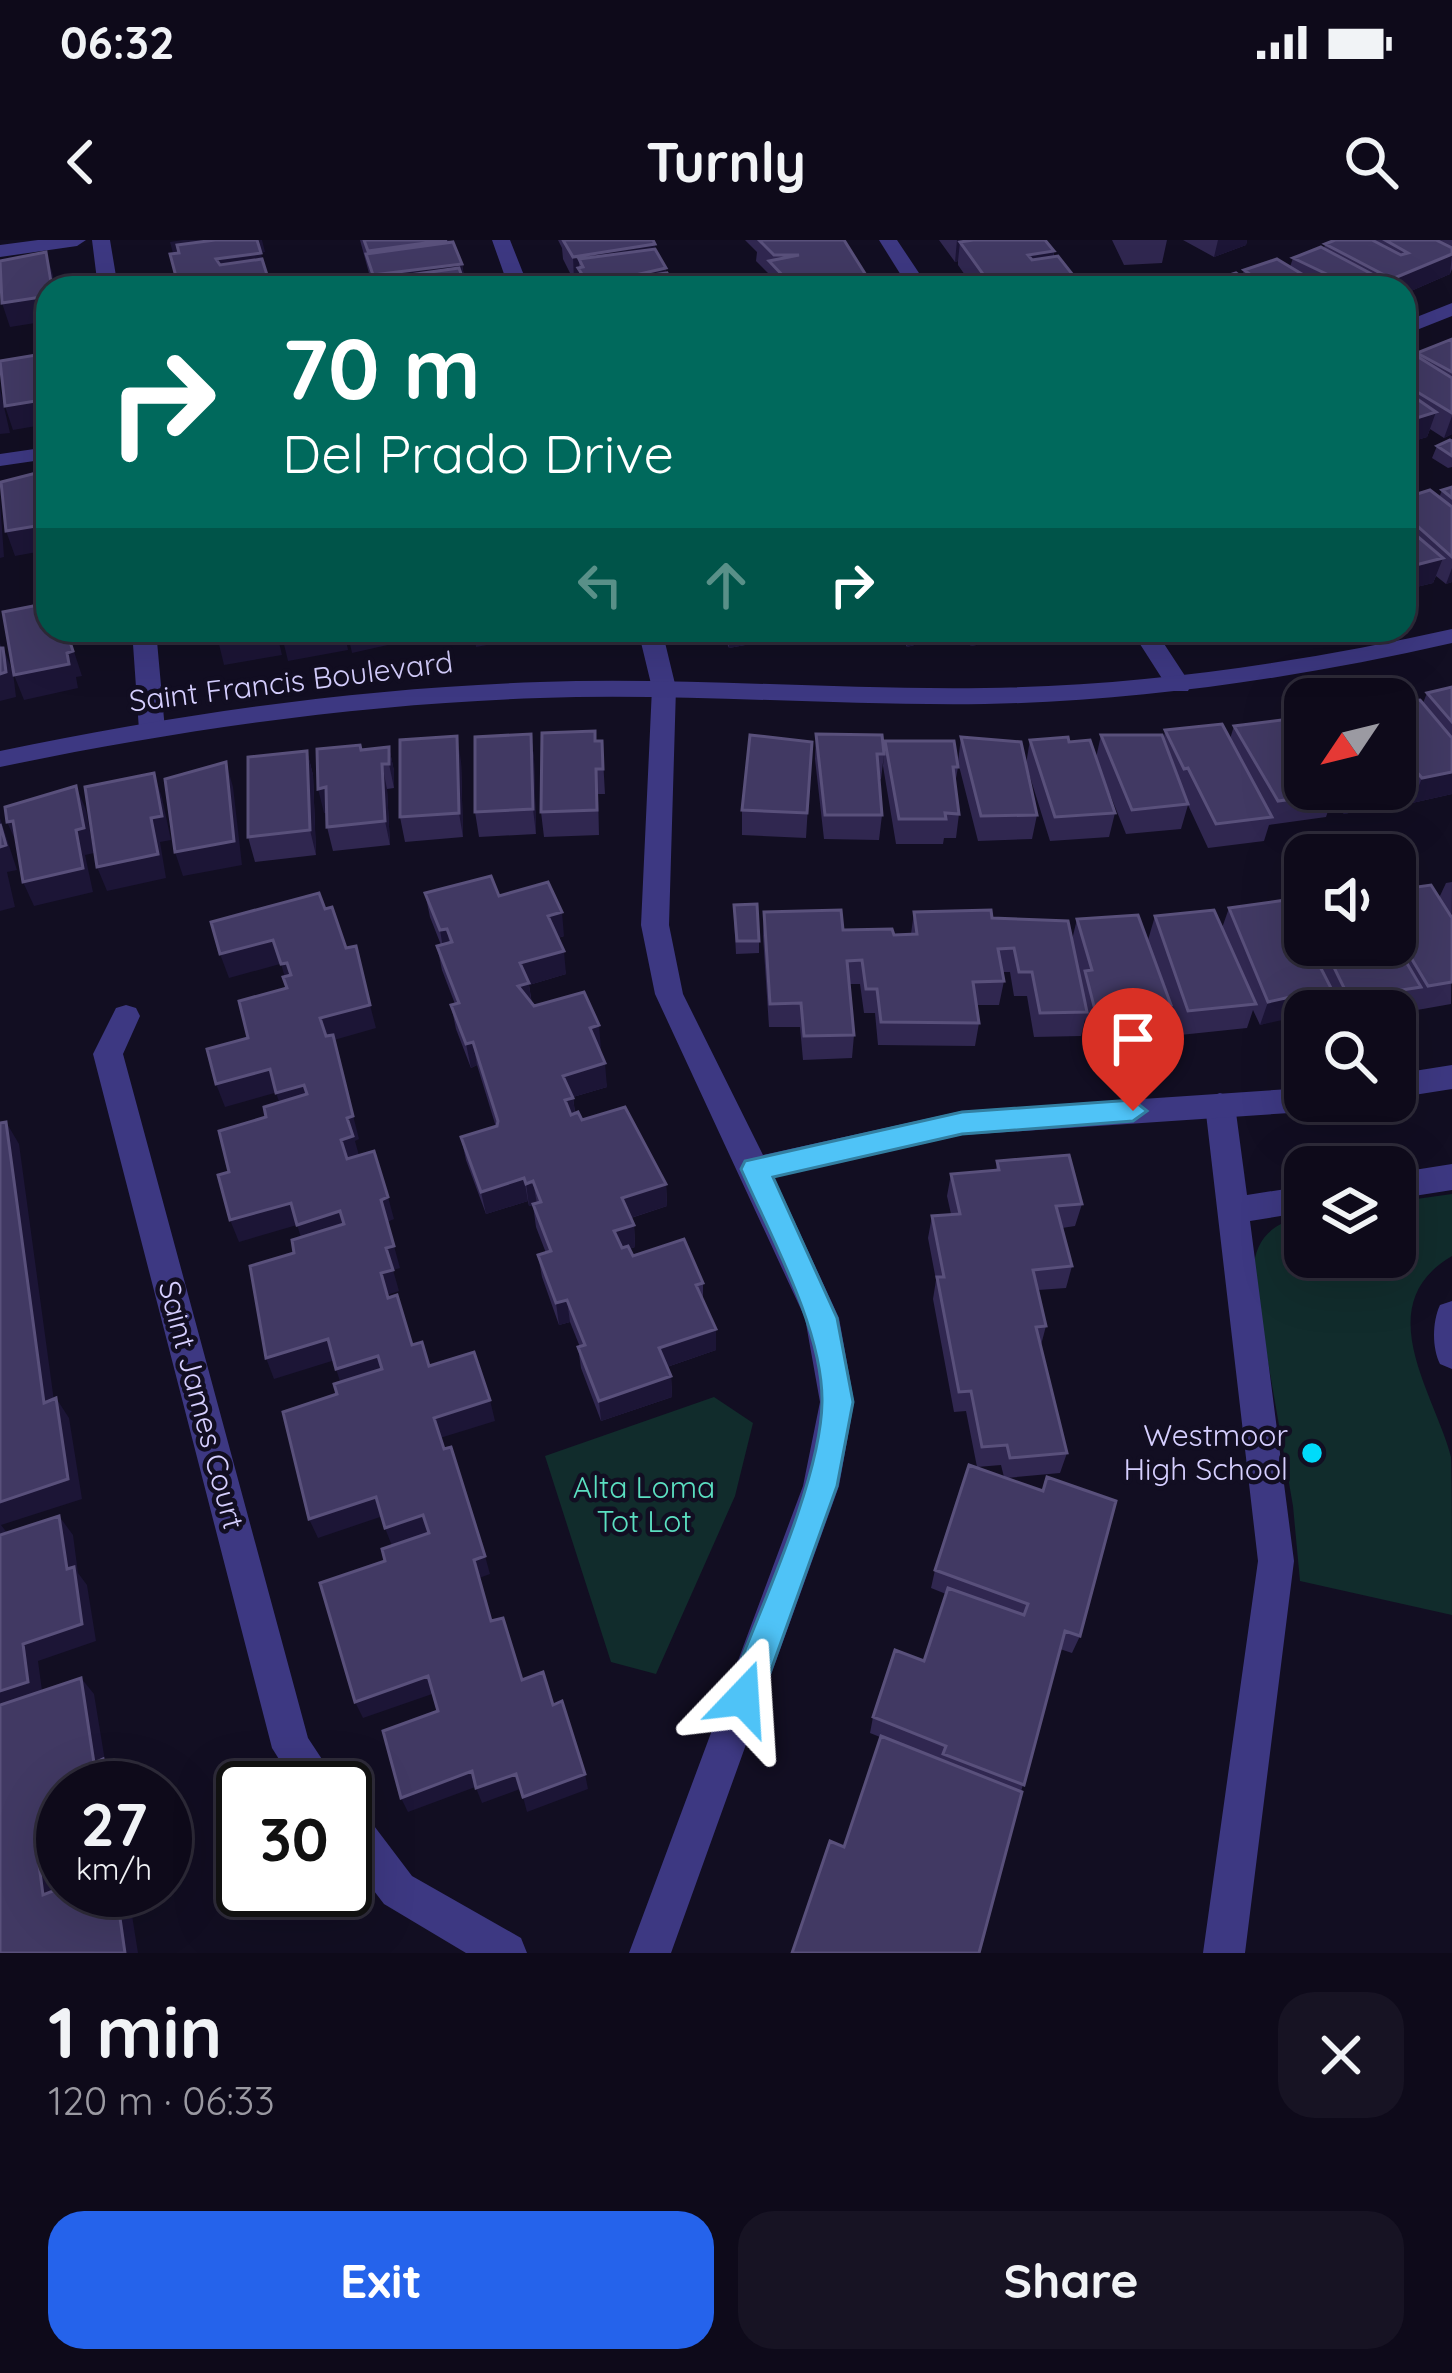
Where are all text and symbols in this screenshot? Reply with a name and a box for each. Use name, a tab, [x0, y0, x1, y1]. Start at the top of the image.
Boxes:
text: 06:32	[60, 14, 175, 70]
text: Turnly	[646, 128, 806, 196]
icon: back	[48, 129, 114, 195]
icon: search	[1338, 129, 1404, 195]
text: 70 m	[282, 315, 481, 420]
icon: right	[84, 324, 240, 480]
text: Del Prado Drive	[282, 419, 674, 487]
icon: left	[567, 552, 633, 618]
icon: ahead	[693, 552, 759, 618]
icon: right	[819, 552, 885, 618]
street label: Saint Francis Boulevard	[127, 642, 455, 720]
north arrow	[1284, 678, 1416, 810]
map controls	[1284, 678, 1416, 1278]
button: sound	[1284, 834, 1416, 966]
pin	[1082, 988, 1184, 1111]
button: search	[1284, 990, 1416, 1122]
icon: arrive	[1100, 1006, 1166, 1072]
button: layers	[1284, 1146, 1416, 1278]
street label: Saint James Court	[151, 1276, 253, 1533]
place label: Westmoor High School	[1123, 1416, 1288, 1488]
marker: Westmoor High School	[1299, 1440, 1325, 1466]
park label: Alta Loma Tot Lot	[573, 1468, 715, 1540]
position arrow	[680, 1635, 806, 1761]
speed limit sign: 30	[216, 1761, 372, 1917]
text: 27	[80, 1786, 148, 1861]
text: km/h	[76, 1850, 152, 1888]
text: 1 min	[48, 1986, 222, 2076]
button: close	[1278, 1992, 1404, 2118]
text: 120 m · 06:33	[48, 2076, 275, 2125]
button: Exit	[48, 2211, 714, 2349]
button: Share	[738, 2211, 1404, 2349]

